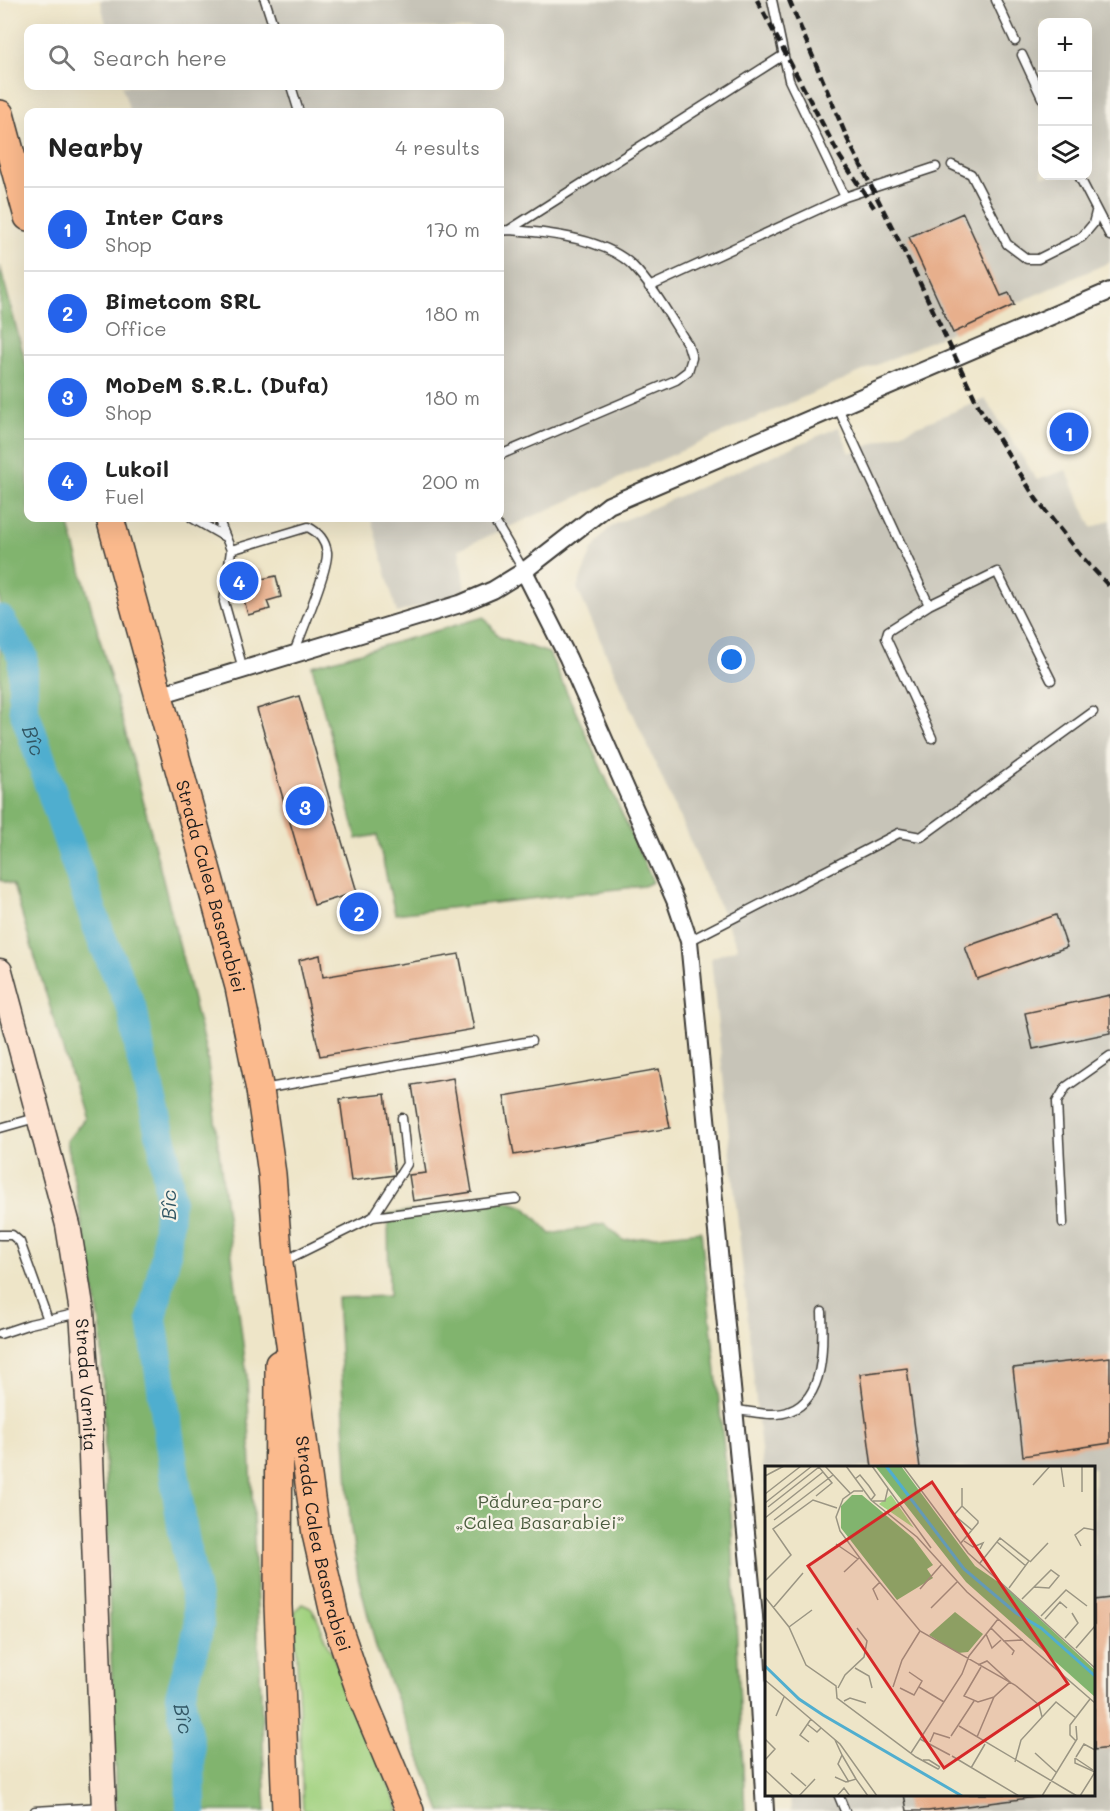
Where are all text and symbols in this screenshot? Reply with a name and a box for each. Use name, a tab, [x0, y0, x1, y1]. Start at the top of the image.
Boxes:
map controls	[1038, 18, 1092, 180]
button: +	[1038, 18, 1092, 72]
search box	[24, 24, 504, 90]
icon: search	[45, 41, 78, 74]
text: Search here	[93, 43, 227, 72]
button: −	[1038, 72, 1092, 126]
button: layers	[1038, 126, 1092, 180]
text: Nearby	[48, 130, 143, 164]
text: 4 results	[395, 134, 480, 160]
text: Inter Cars	[105, 202, 224, 231]
text: 1	[63, 216, 72, 242]
text: 170 m	[425, 216, 480, 242]
text: Shop	[105, 231, 152, 257]
text: Bimetcom SRL	[105, 286, 261, 315]
text: 2	[62, 300, 73, 326]
text: 180 m	[424, 300, 480, 326]
text: Office	[105, 315, 167, 341]
text: MoDeM S.R.L. (Dufa)	[105, 370, 329, 399]
text: 3	[62, 384, 74, 410]
text: 180 m	[424, 384, 480, 410]
text: Shop	[105, 399, 152, 425]
pin: 1	[1050, 410, 1088, 454]
text: Lukoil	[105, 454, 169, 483]
text: 4	[61, 468, 74, 494]
text: 200 m	[422, 468, 480, 494]
text: Fuel	[105, 483, 145, 509]
pin: 4	[220, 558, 258, 604]
your location	[717, 645, 746, 674]
water label: Bîc	[17, 722, 52, 759]
street label: Strada Calea Basarabiei	[171, 777, 252, 995]
pin: 3	[286, 784, 324, 828]
pin: 2	[340, 890, 378, 934]
water label: Bîc	[155, 1190, 181, 1220]
street label: Strada Varnița	[70, 1317, 103, 1452]
street label: Strada Calea Basarabiei	[291, 1434, 358, 1655]
inset map	[765, 1466, 1095, 1796]
park label: Pădurea-parc „Calea Basarabiei”	[455, 1489, 625, 1534]
water label: Bîc	[169, 1701, 200, 1736]

